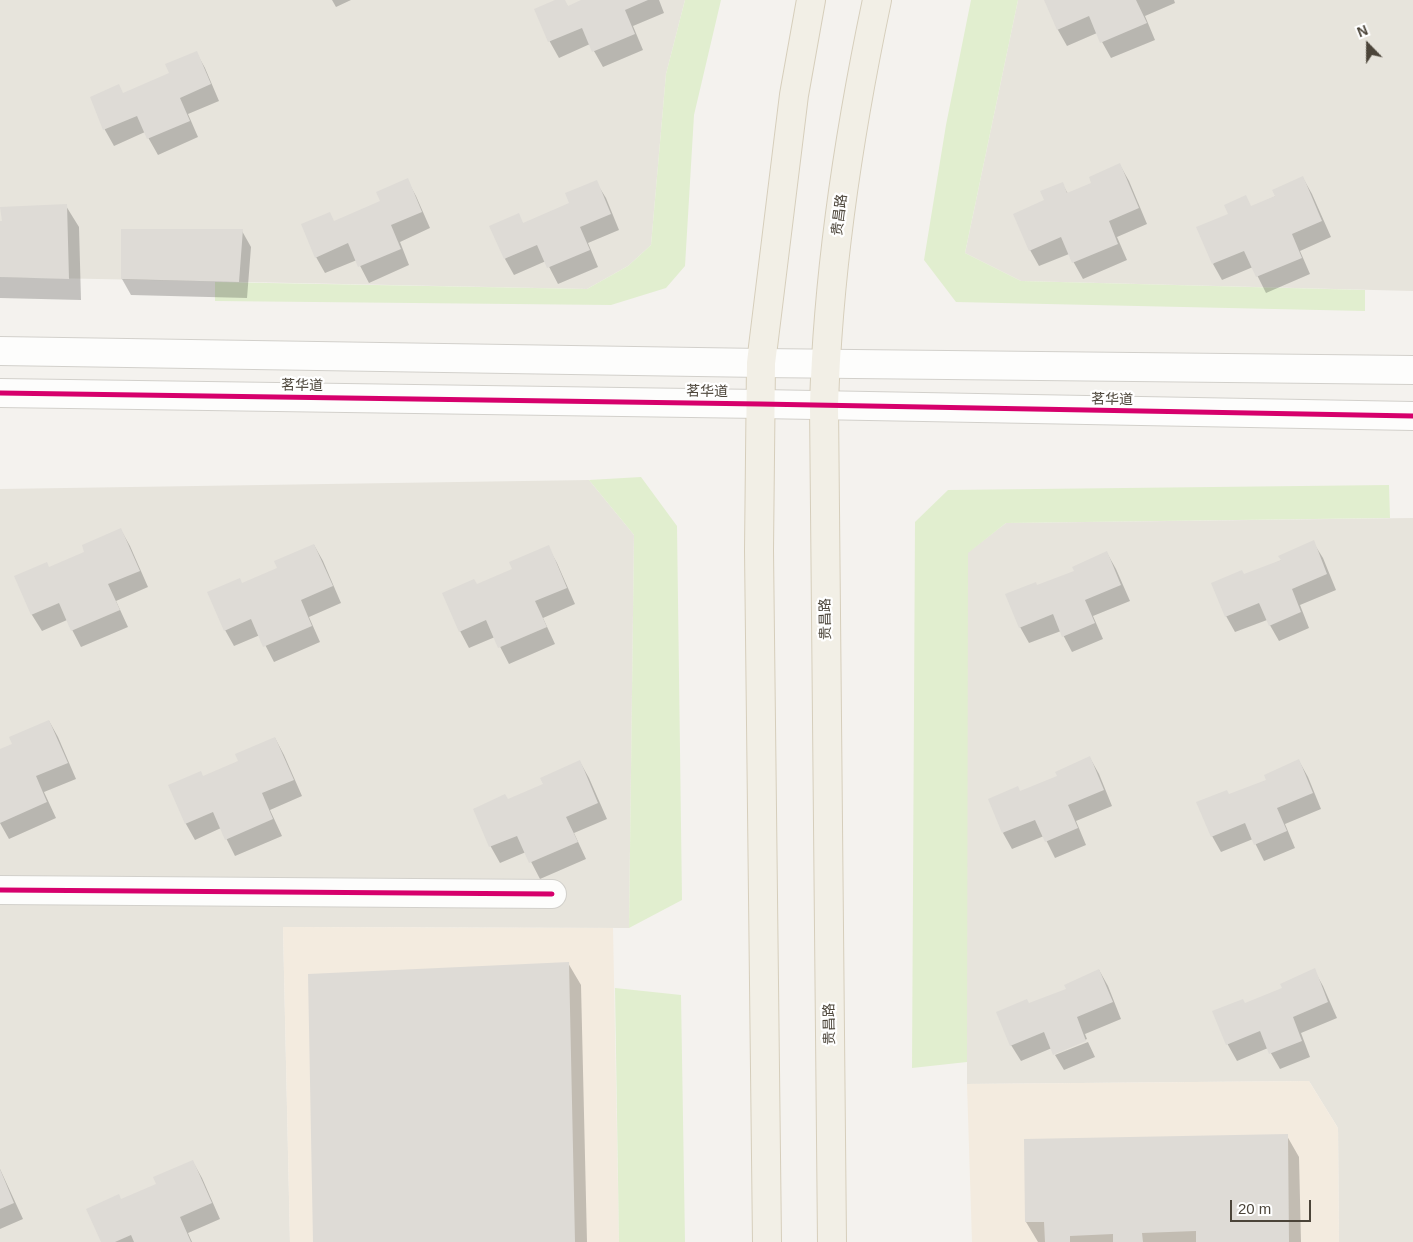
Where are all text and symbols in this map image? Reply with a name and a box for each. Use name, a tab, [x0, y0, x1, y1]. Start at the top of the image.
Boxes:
north arrow	[1343, 20, 1393, 70]
text: N	[1355, 22, 1370, 40]
street label: 贵昌路	[829, 193, 851, 237]
street label: 茗华道	[281, 377, 323, 395]
street label: 茗华道	[686, 383, 728, 401]
street label: 茗华道	[1091, 391, 1133, 409]
street label: 贵昌路	[817, 598, 835, 640]
street label: 贵昌路	[821, 1003, 839, 1045]
scale bar	[1233, 1190, 1314, 1222]
text: 20 m	[1238, 1200, 1271, 1217]

